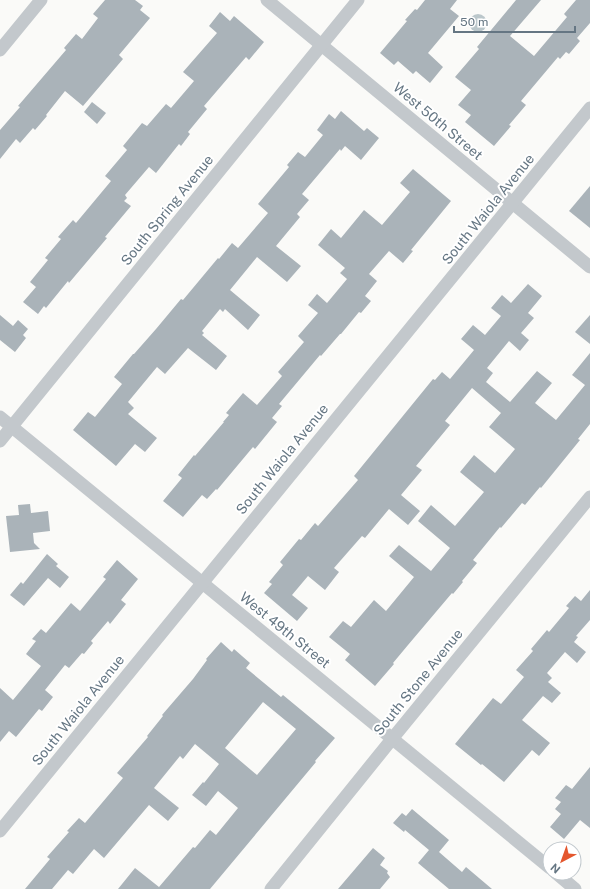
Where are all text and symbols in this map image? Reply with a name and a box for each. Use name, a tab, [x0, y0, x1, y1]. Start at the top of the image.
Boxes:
scale bar	[454, 8, 575, 34]
text: 50 m	[460, 15, 488, 29]
street label: West 50th Street	[390, 79, 486, 163]
street label: South Waiola Avenue	[439, 151, 537, 267]
street label: South Spring Avenue	[118, 152, 216, 268]
street label: South Waiola Avenue	[233, 401, 331, 517]
street label: West 49th Street	[237, 589, 333, 671]
street label: South Stone Avenue	[370, 626, 466, 738]
street label: South Waiola Avenue	[29, 652, 127, 768]
north arrow	[542, 841, 582, 881]
text: N	[548, 861, 563, 876]

